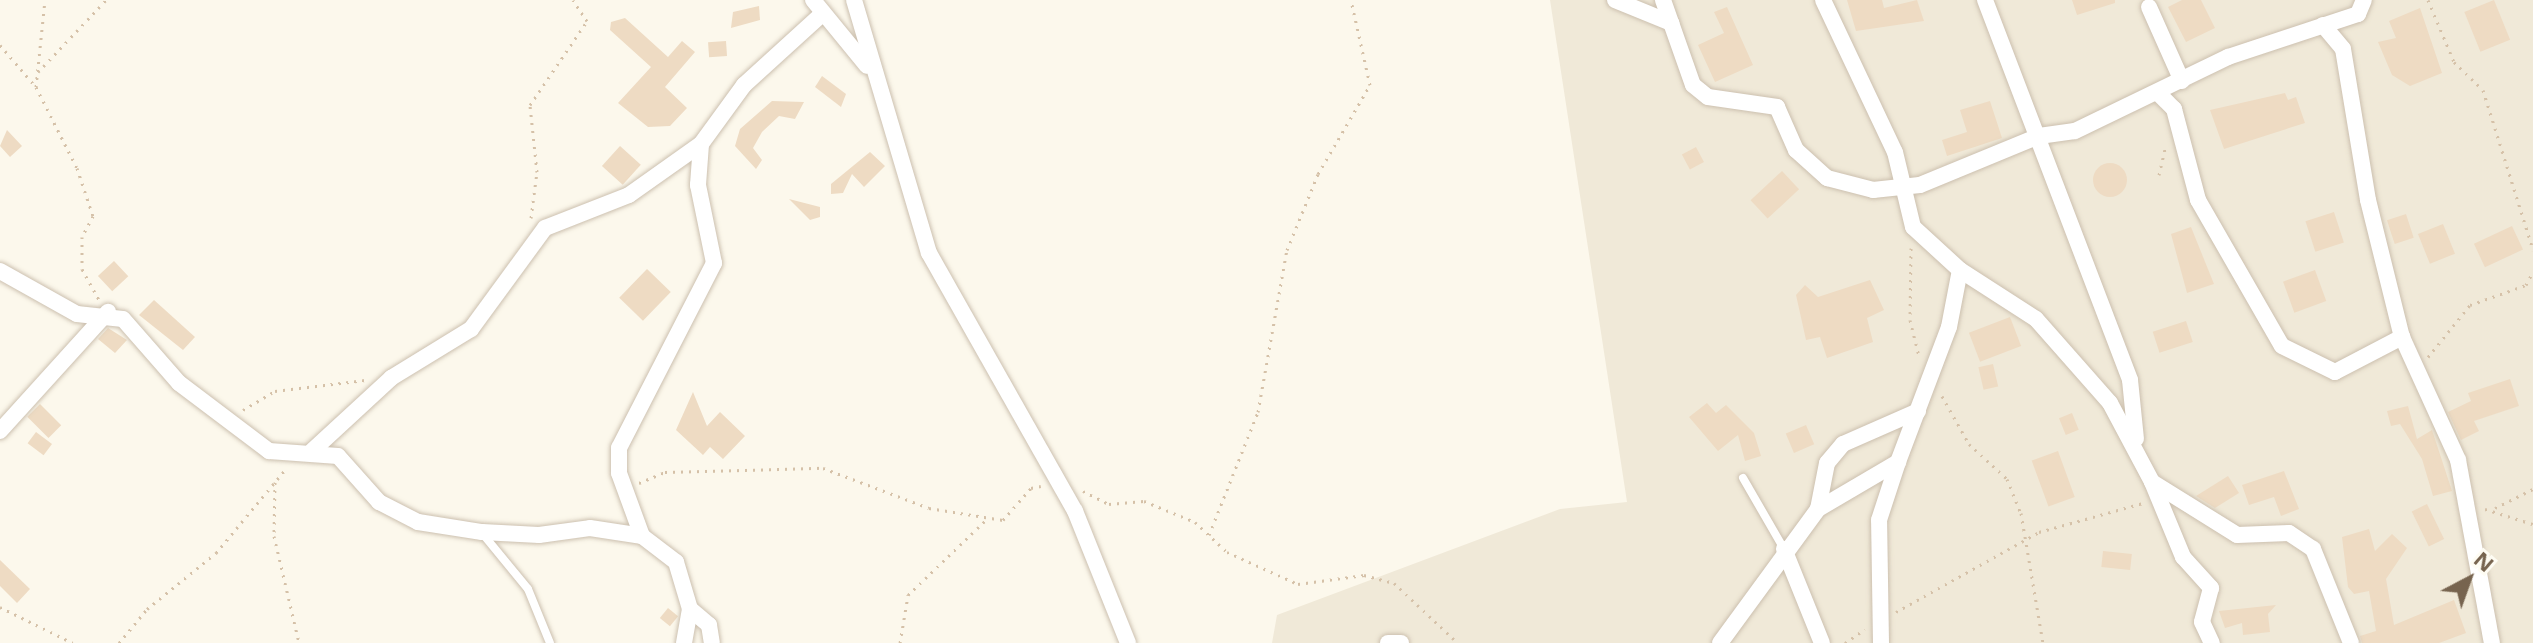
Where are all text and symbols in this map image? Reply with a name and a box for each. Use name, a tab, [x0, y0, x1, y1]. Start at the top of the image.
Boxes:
north arrow	[2429, 539, 2509, 619]
text: N	[2468, 544, 2501, 578]

